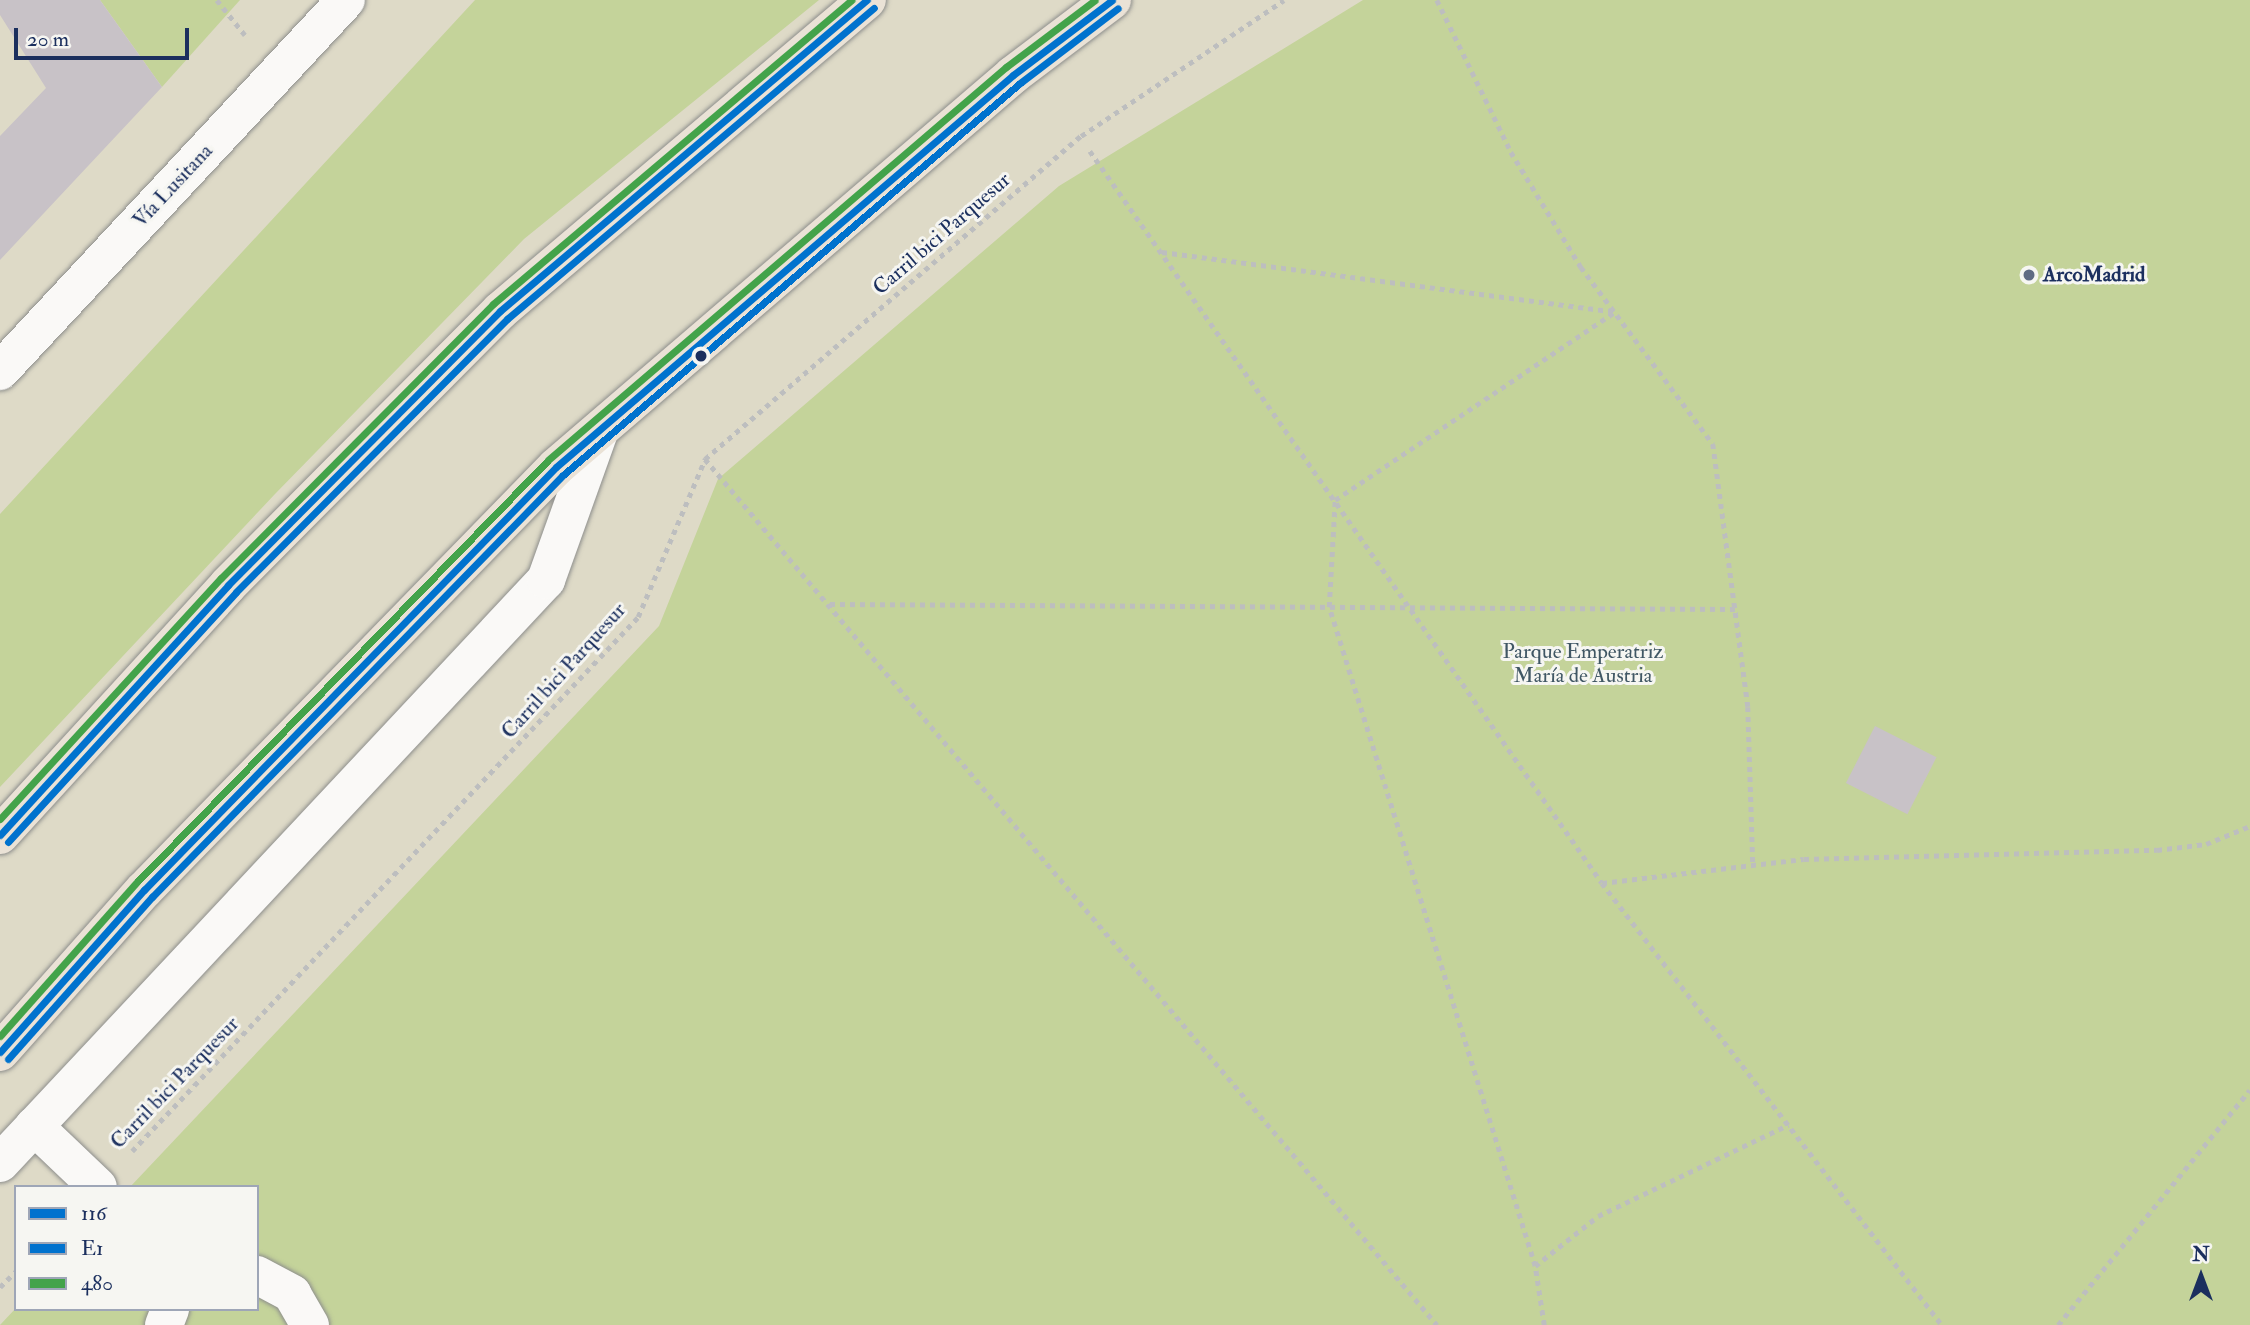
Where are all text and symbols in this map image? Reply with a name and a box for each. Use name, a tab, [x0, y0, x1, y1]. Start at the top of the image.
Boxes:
scale bar	[18, 14, 192, 58]
text: 20 m	[27, 26, 69, 53]
street label: Vía Lusitana	[128, 139, 218, 233]
street label: Carril bici Parquesur	[868, 167, 1016, 301]
place label: ArcoMadrid	[2043, 262, 2145, 288]
marker: ArcoMadrid	[2021, 267, 2037, 283]
unlabelled marker	[694, 349, 708, 363]
street label: Carril bici Parquesur	[496, 598, 632, 744]
park label: Parque Emperatriz María de Austria	[1503, 639, 1663, 689]
street label: Carril bici Parquesur	[106, 1012, 244, 1154]
legend	[14, 1185, 259, 1311]
text: 116	[81, 1200, 106, 1227]
text: E1	[81, 1235, 104, 1262]
north arrow	[2166, 1241, 2236, 1311]
text: N	[2192, 1243, 2210, 1267]
text: 480	[81, 1270, 113, 1297]

